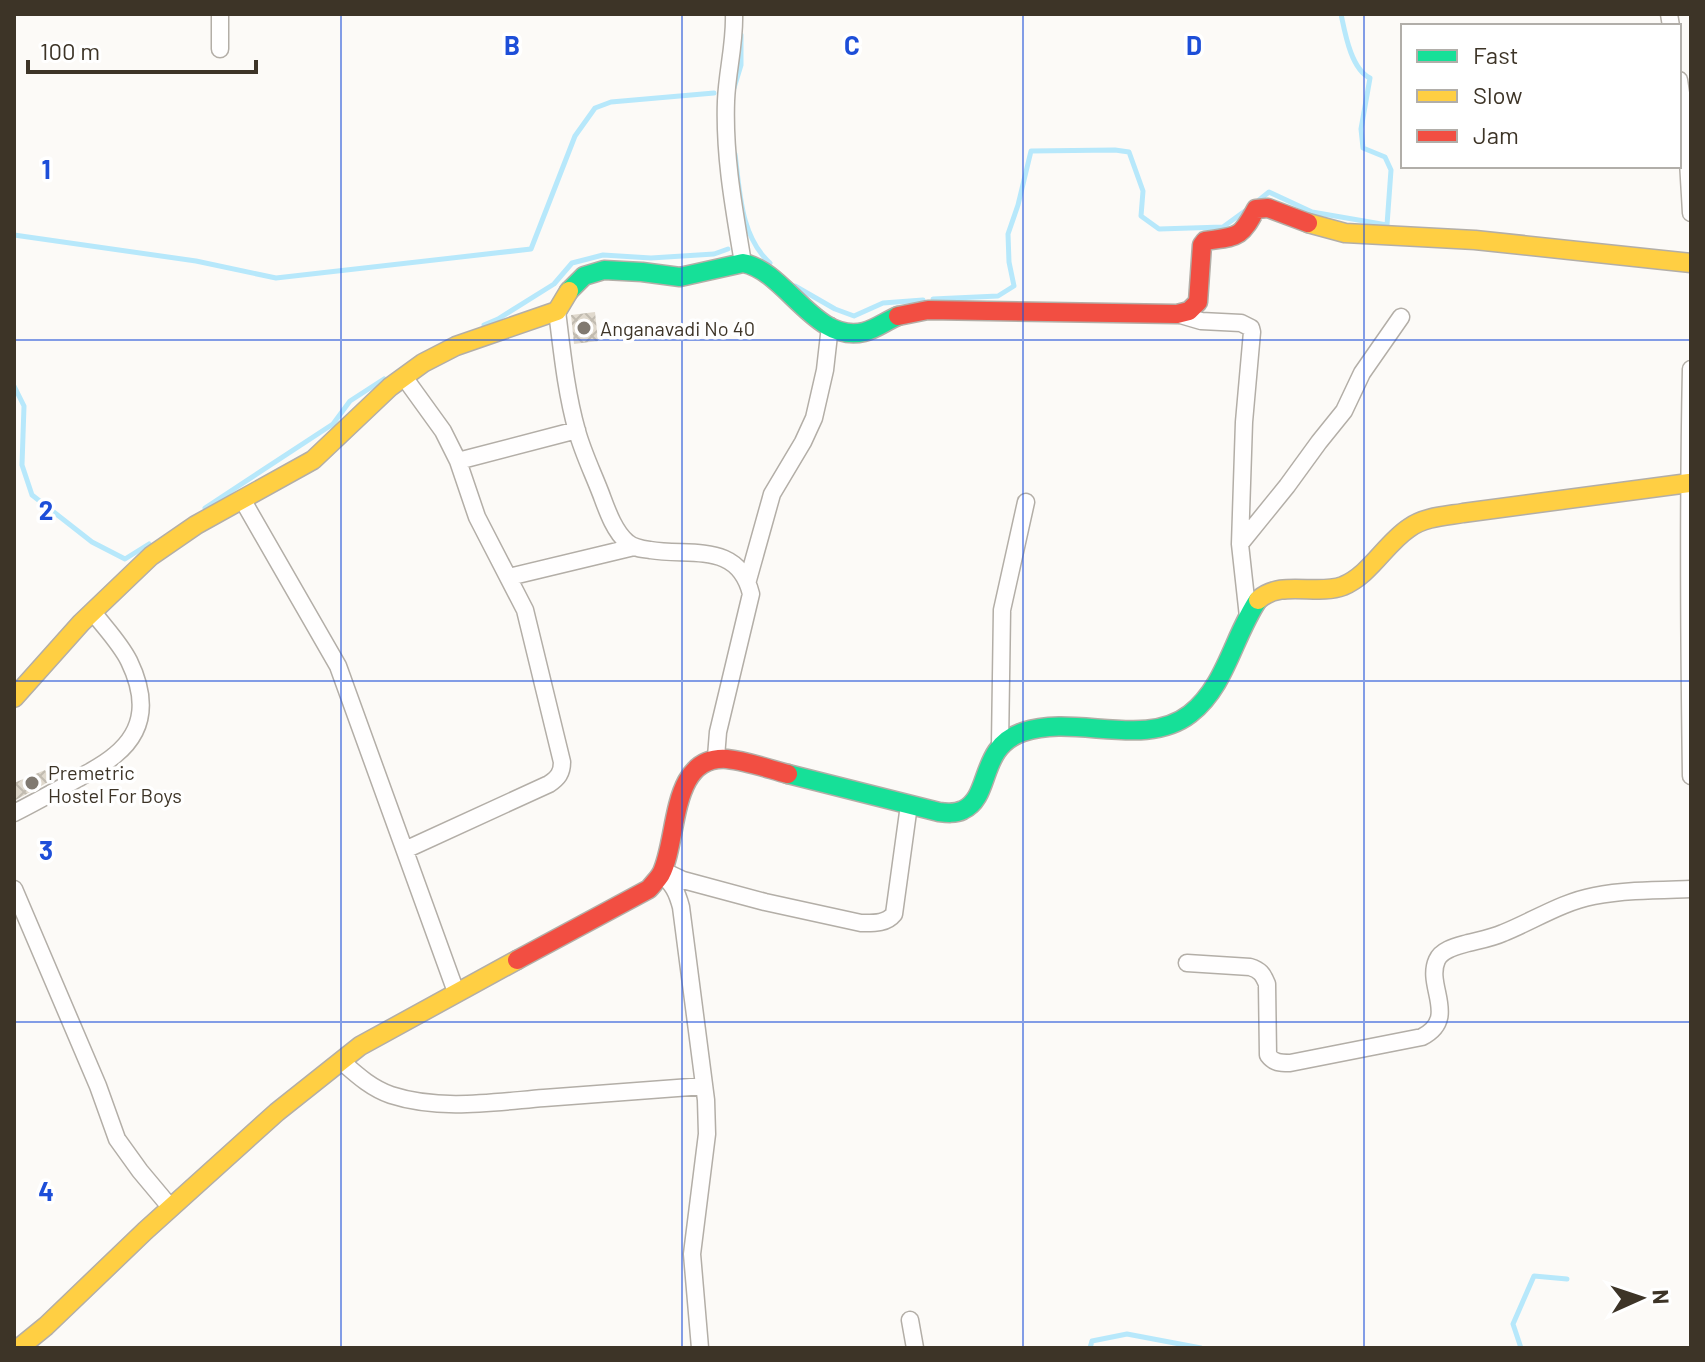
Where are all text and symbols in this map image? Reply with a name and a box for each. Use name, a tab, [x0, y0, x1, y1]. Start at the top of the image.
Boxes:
scale bar	[28, 24, 256, 74]
legend	[1401, 24, 1681, 168]
text: B	[504, 29, 520, 60]
text: C	[844, 29, 860, 60]
text: D	[1186, 29, 1202, 60]
text: 100 m	[40, 36, 100, 65]
text: Fast	[1473, 40, 1518, 69]
text: Slow	[1473, 80, 1522, 109]
text: Jam	[1473, 120, 1519, 149]
text: 1	[41, 153, 51, 184]
place label: Anganavadi No 40	[600, 316, 755, 340]
marker: Anganavadi No 40	[575, 319, 593, 337]
text: 2	[39, 494, 53, 525]
place label: Premetric Hostel For Boys	[48, 760, 182, 807]
marker: Premetric Hostel For Boys	[23, 774, 41, 792]
text: 3	[39, 834, 53, 865]
text: 4	[38, 1175, 54, 1206]
north arrow	[1601, 1258, 1681, 1338]
text: N	[1649, 1289, 1675, 1305]

